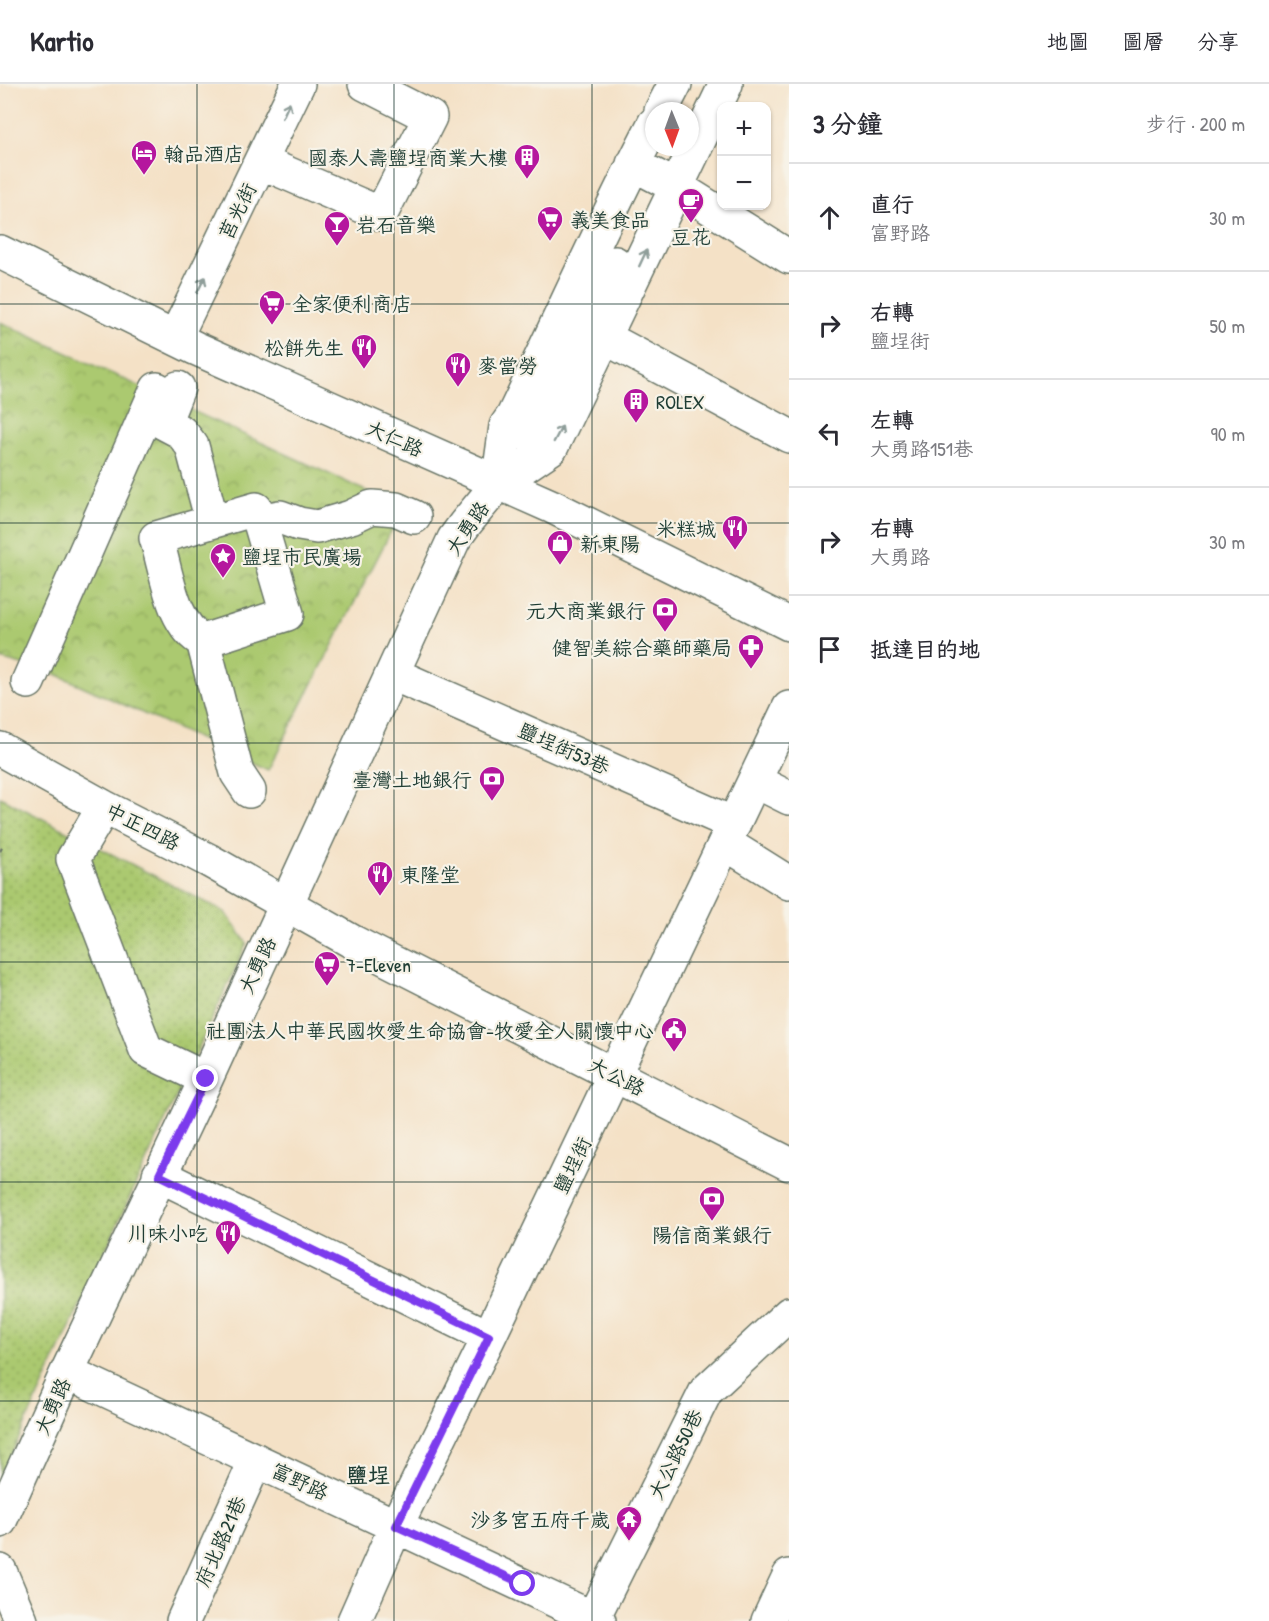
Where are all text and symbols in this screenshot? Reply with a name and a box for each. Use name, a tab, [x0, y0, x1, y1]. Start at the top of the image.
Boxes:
text: Kartio	[30, 22, 94, 60]
text: 地圖	[1047, 27, 1089, 56]
text: 圖層	[1122, 27, 1164, 56]
text: 分享	[1197, 27, 1239, 56]
one-way arrow	[280, 101, 292, 119]
north arrow	[645, 102, 699, 156]
map controls	[717, 102, 771, 210]
button: +	[717, 102, 771, 156]
text: 3 分鐘	[813, 106, 883, 141]
text: 步行 · 200 m	[1146, 110, 1245, 137]
hotel icon: 翰品酒店	[129, 138, 159, 176]
place label: 翰品酒店	[164, 140, 244, 167]
building icon: 國泰人壽鹽埕商業大樓	[512, 142, 542, 180]
place label: 國泰人壽鹽埕商業大樓	[308, 144, 508, 171]
button: −	[717, 156, 771, 210]
street label: 莒光街	[212, 178, 262, 244]
cafe icon: 豆花	[676, 186, 706, 224]
text: 直行	[870, 189, 914, 219]
icon: ahead	[813, 201, 846, 234]
supermarket icon: 義美食品	[535, 204, 565, 242]
text: 30 m	[1209, 204, 1245, 231]
place label: 義美食品	[570, 206, 650, 233]
bar icon: 岩石音樂	[322, 209, 352, 247]
place label: 岩石音樂	[356, 211, 436, 238]
text: 富野路	[870, 219, 930, 246]
place label: 豆花	[671, 223, 711, 250]
one-way arrow	[637, 250, 649, 268]
one-way arrow	[195, 277, 207, 295]
supermarket icon: 全家便利商店	[257, 288, 287, 326]
place label: 全家便利商店	[292, 290, 412, 317]
text: 右轉	[870, 297, 914, 327]
icon: right	[813, 309, 846, 342]
text: 50 m	[1209, 312, 1245, 339]
text: 鹽埕街	[870, 327, 930, 354]
restaurant icon: 松餅先生	[349, 332, 379, 370]
place label: 松餅先生	[264, 334, 344, 361]
restaurant icon: 麥當勞	[443, 350, 473, 388]
place label: 麥當勞	[478, 352, 538, 379]
building icon: ROLEX	[621, 386, 651, 424]
place label: ROLEX	[656, 388, 705, 415]
text: 左轉	[870, 405, 914, 435]
street label: 大仁路	[362, 413, 429, 463]
icon: left	[813, 417, 846, 450]
text: 90 m	[1211, 420, 1245, 447]
one-way arrow	[552, 426, 564, 443]
text: 大勇路151巷	[870, 435, 973, 462]
street label: 大勇路	[439, 495, 496, 560]
restaurant icon: 米糕城	[720, 513, 750, 551]
text: 右轉	[870, 513, 914, 543]
place label: 米糕城	[656, 515, 716, 542]
icon: right	[813, 525, 846, 558]
shop icon: 新東陽	[545, 528, 575, 566]
text: 30 m	[1209, 528, 1245, 555]
place label: 新東陽	[580, 530, 640, 557]
place icon: 鹽埕市民廣場	[208, 541, 238, 579]
place label: 鹽埕市民廣場	[242, 543, 362, 570]
text: 大勇路	[870, 543, 930, 570]
bank icon: 元大商業銀行	[650, 595, 680, 633]
place label: 元大商業銀行	[526, 597, 646, 624]
pharmacy icon: 健智美綜合藥師藥局	[736, 632, 766, 670]
icon: arrive	[813, 633, 846, 666]
place label: 健智美綜合藥師藥局	[552, 634, 732, 661]
text: 抵達目的地	[870, 634, 980, 664]
street label: 鹽埕街53巷	[514, 716, 615, 781]
bank icon: 臺灣土地銀行	[477, 764, 507, 802]
place label: 臺灣土地銀行	[352, 766, 472, 793]
street label: 中正四路	[101, 796, 186, 857]
restaurant icon: 東隆堂	[365, 859, 395, 897]
place label: 東隆堂	[400, 861, 460, 888]
street label: 大勇路	[232, 931, 282, 998]
supermarket icon: 7-Eleven	[312, 949, 342, 987]
place label: 7-Eleven	[346, 951, 411, 978]
public building icon: 社團法人中華民國牧愛生命協會-牧愛全人關懷中心	[659, 1015, 689, 1053]
place label: 社團法人中華民國牧愛生命協會-牧愛全人關懷中心	[206, 1017, 654, 1044]
street label: 大公路	[584, 1050, 651, 1102]
route end	[192, 1065, 218, 1091]
street label: 鹽埕街	[547, 1132, 597, 1198]
bank icon: 陽信商業銀行	[697, 1184, 727, 1222]
restaurant icon: 川味小吃	[213, 1218, 243, 1256]
place label: 川味小吃	[128, 1220, 208, 1247]
place label: 陽信商業銀行	[652, 1221, 772, 1248]
street label: 大勇路	[27, 1372, 77, 1439]
street label: 大公路50巷	[642, 1403, 709, 1504]
street label: 富野路	[267, 1456, 334, 1506]
district label: 鹽埕	[346, 1460, 390, 1490]
street label: 府北路21巷	[188, 1490, 252, 1591]
temple icon: 沙多宮五府千歲	[614, 1504, 644, 1542]
place label: 沙多宮五府千歲	[470, 1506, 610, 1533]
route start	[509, 1570, 535, 1596]

